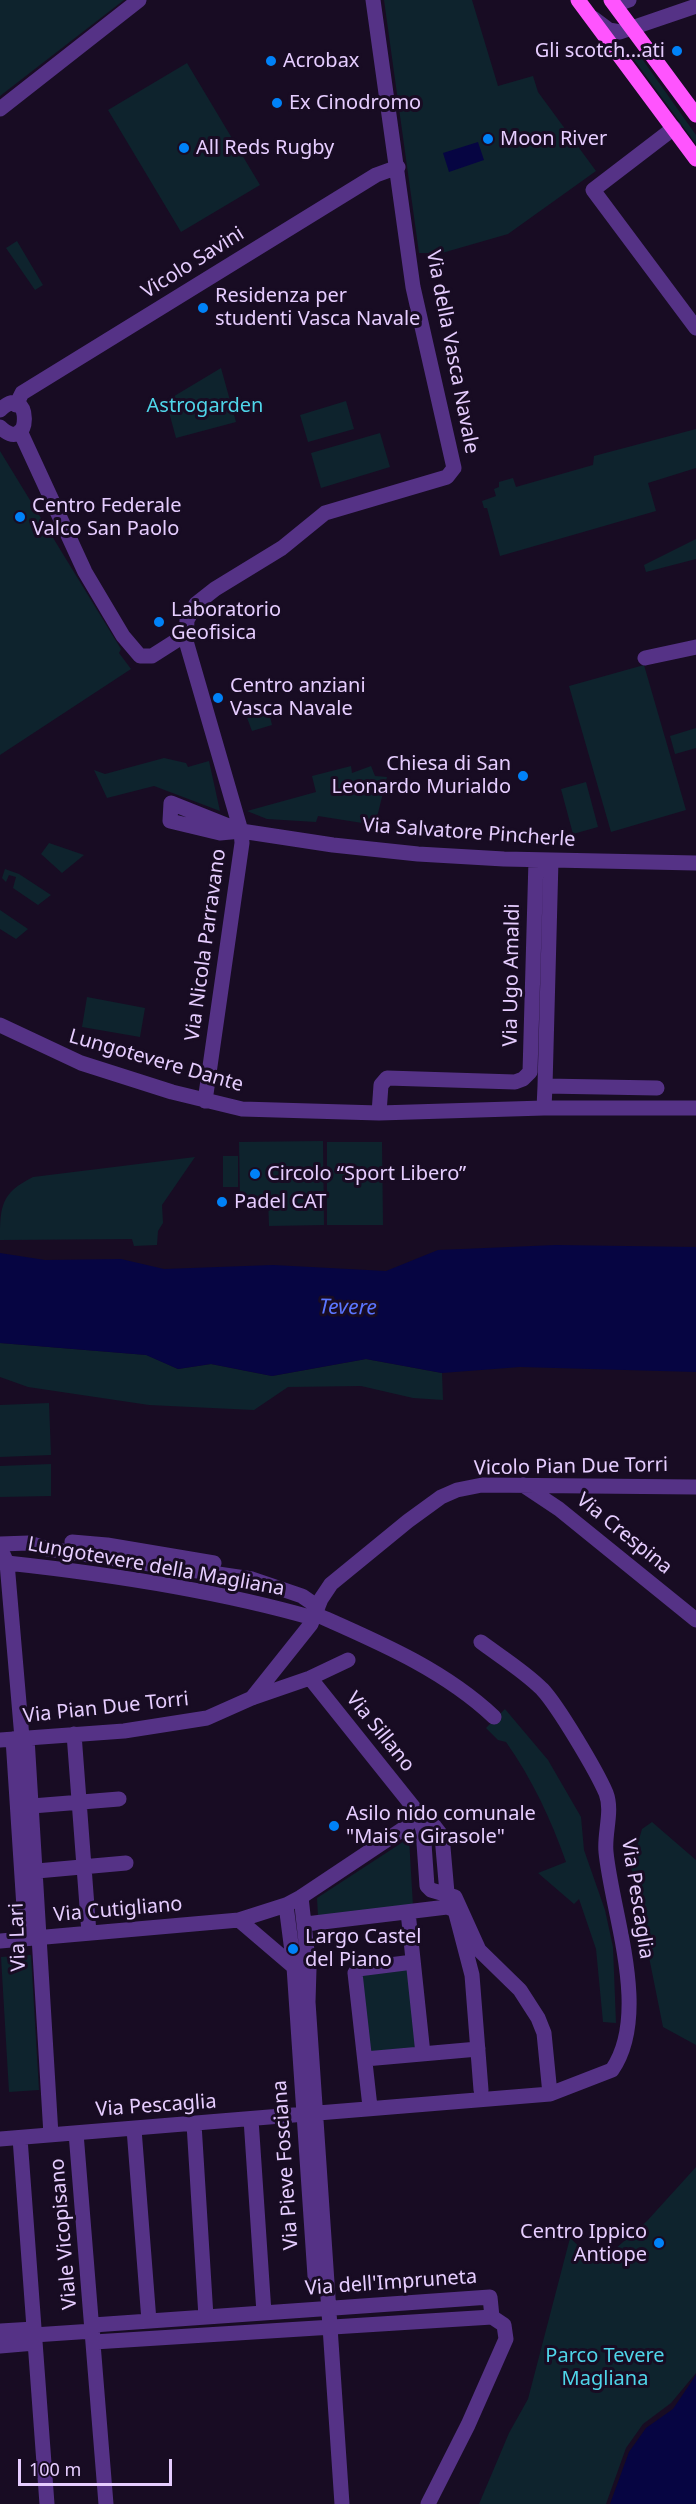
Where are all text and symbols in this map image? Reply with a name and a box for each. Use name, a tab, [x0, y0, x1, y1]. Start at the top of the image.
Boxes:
place label: Gli scotch...ati	[535, 39, 665, 63]
marker: Gli scotch...ati	[670, 44, 684, 58]
place label: Acrobax	[283, 49, 359, 73]
marker: Acrobax	[264, 54, 278, 68]
place label: Ex Cinodromo	[289, 91, 421, 115]
marker: Ex Cinodromo	[270, 96, 284, 110]
place label: Moon River	[500, 127, 607, 151]
marker: Moon River	[481, 132, 495, 146]
place label: All Reds Rugby	[196, 136, 334, 160]
marker: All Reds Rugby	[177, 141, 191, 155]
street label: Vicolo Savini	[137, 222, 249, 304]
street label: Via della Vasca Navale	[421, 248, 483, 456]
place label: Residenza per studenti Vasca Navale	[215, 284, 420, 331]
marker: Residenza per studenti Vasca Navale	[196, 301, 210, 315]
park label: Astrogarden	[147, 394, 263, 418]
place label: Centro Federale Valco San Paolo	[32, 494, 181, 541]
marker: Centro Federale Valco San Paolo	[13, 510, 27, 524]
place label: Laboratorio Geofisica	[171, 598, 281, 645]
marker: Laboratorio Geofisica	[152, 615, 166, 629]
place label: Centro anziani Vasca Navale	[230, 674, 366, 721]
marker: Centro anziani Vasca Navale	[211, 691, 225, 705]
place label: Chiesa di San Leonardo Murialdo	[331, 752, 511, 799]
marker: Chiesa di San Leonardo Murialdo	[516, 769, 530, 783]
street label: Via Salvatore Pincherle	[362, 814, 576, 852]
street label: Via Nicola Parravano	[181, 847, 231, 1043]
street label: Via Ugo Amaldi	[499, 903, 525, 1047]
street label: Lungotevere Dante	[66, 1025, 246, 1097]
place label: Circolo “Sport Libero”	[267, 1162, 466, 1186]
marker: Circolo “Sport Libero”	[248, 1167, 262, 1181]
place label: Padel CAT	[234, 1190, 326, 1214]
marker: Padel CAT	[215, 1195, 229, 1209]
water label: Tevere	[319, 1295, 377, 1321]
street label: Vicolo Pian Due Torri	[474, 1453, 668, 1481]
street label: Via Crespina	[571, 1488, 677, 1580]
street label: Lungotevere della Magliana	[26, 1533, 286, 1601]
street label: Via Pian Due Torri	[22, 1687, 190, 1729]
street label: Via Sillano	[341, 1687, 419, 1777]
place label: Asilo nido comunale "Mais e Girasole"	[346, 1802, 536, 1849]
marker: Asilo nido comunale "Mais e Girasole"	[327, 1819, 341, 1833]
street label: Via Pescaglia	[616, 1837, 658, 1961]
street label: Via Cutigliano	[53, 1892, 183, 1928]
street label: Via Lari	[5, 1902, 31, 1972]
place label: Largo Castel del Piano	[305, 1925, 421, 1972]
marker: Largo Castel del Piano	[286, 1942, 300, 1956]
street label: Via Pieve Fosciana	[268, 2079, 304, 2251]
street label: Via Pescaglia	[95, 2090, 217, 2122]
street label: Viale Vicopisano	[45, 2157, 83, 2311]
place label: Centro Ippico Antiope	[520, 2220, 647, 2267]
marker: Centro Ippico Antiope	[652, 2236, 666, 2250]
street label: Via dell'Impruneta	[304, 2265, 478, 2301]
park label: Parco Tevere Magliana	[545, 2344, 665, 2391]
scale bar	[21, 2447, 176, 2485]
text: 100 m	[29, 2457, 81, 2481]

